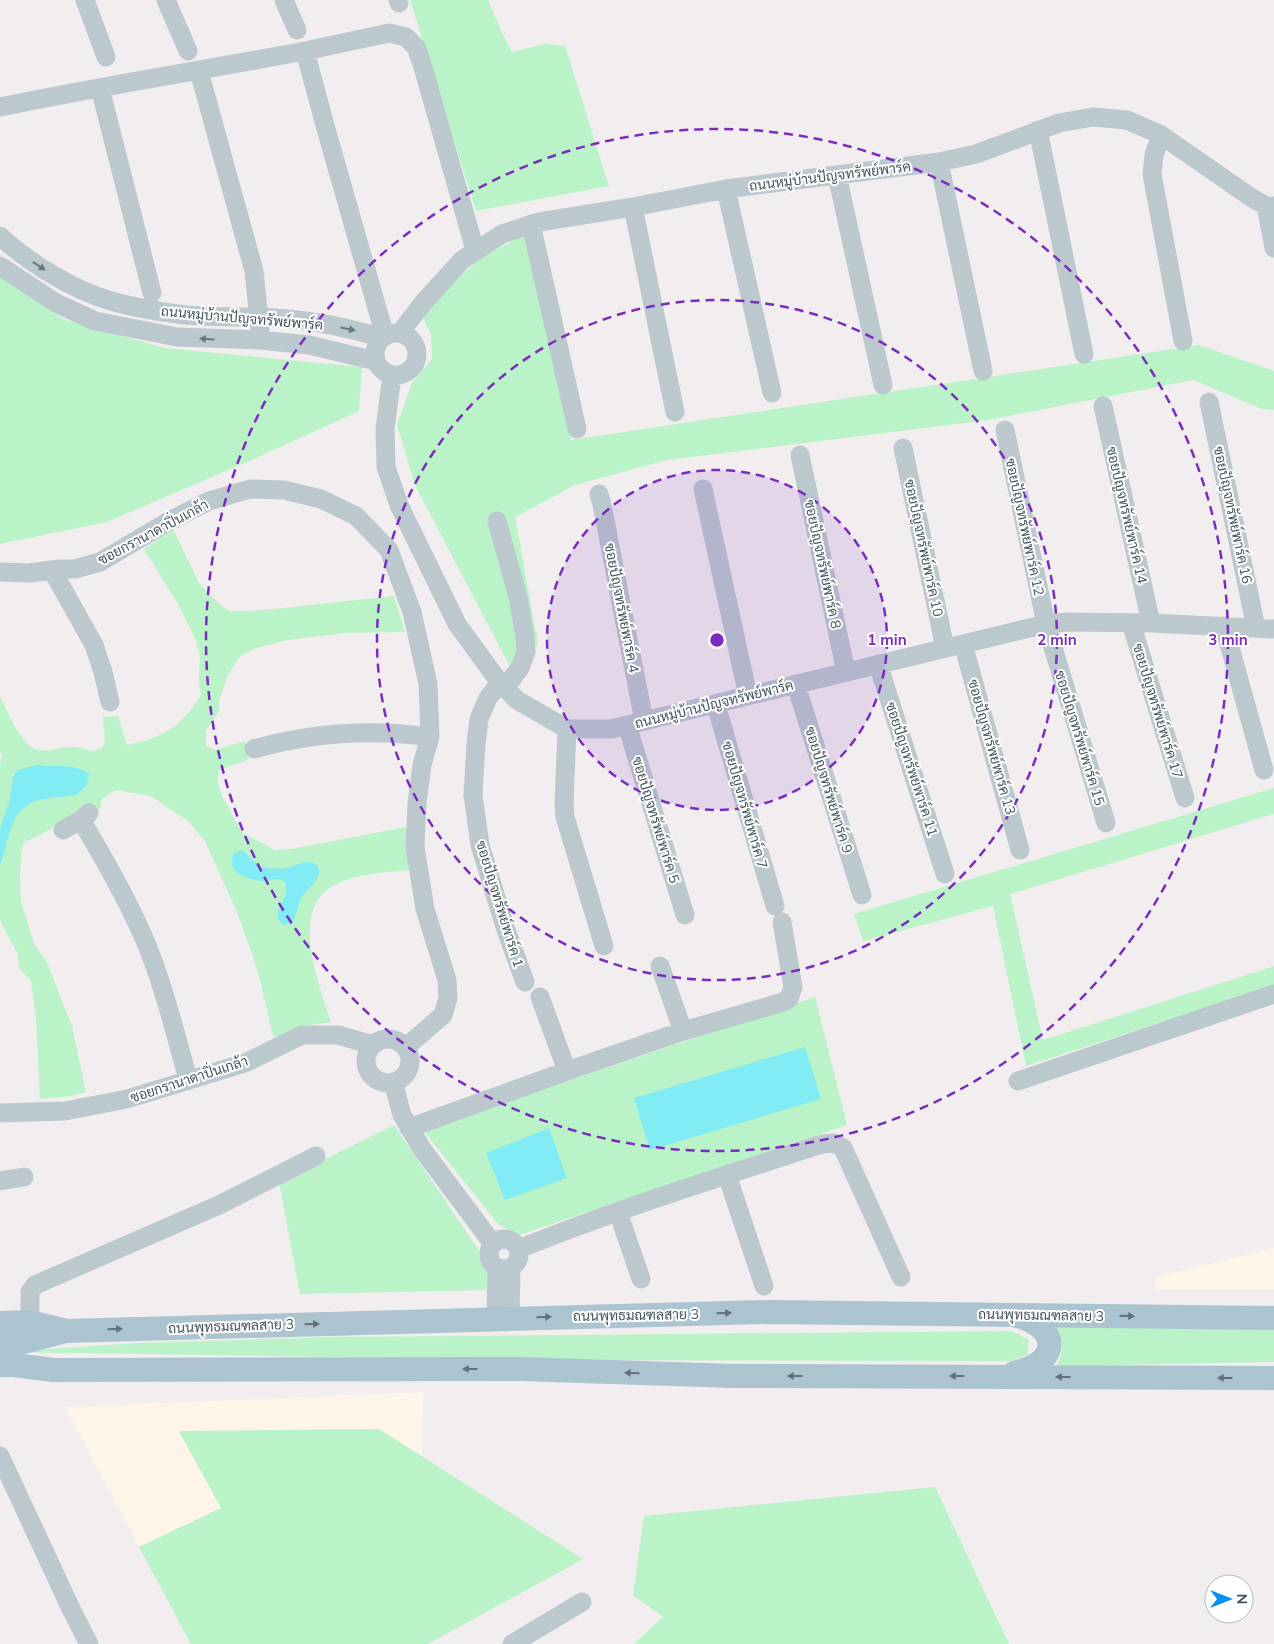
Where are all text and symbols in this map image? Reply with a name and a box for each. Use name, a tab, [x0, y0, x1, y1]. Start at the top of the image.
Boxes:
street label: ถนนหมู่บ้านปัญจทรัพย์พาร์ค	[748, 157, 912, 196]
one-way arrow	[32, 261, 46, 271]
street label: ถนนหมู่บ้านปัญจทรัพย์พาร์ค	[160, 302, 324, 335]
one-way arrow	[341, 325, 356, 333]
one-way arrow	[199, 334, 215, 342]
street label: ซอยปัญจทรัพย์พาร์ค 14	[1102, 445, 1152, 586]
street label: ซอยปัญจทรัพย์พาร์ค 16	[1210, 445, 1256, 585]
street label: ซอยปัญจทรัพย์พาร์ค 12	[1002, 457, 1048, 597]
street label: ซอยปัญจทรัพย์พาร์ค 10	[901, 478, 947, 618]
street label: ซอยกรานาดาปิ่นเกล้า	[94, 493, 211, 569]
street label: ซอยปัญจทรัพย์พาร์ค 8	[801, 498, 845, 630]
street label: ซอยปัญจทรัพย์พาร์ค 4	[601, 542, 644, 675]
text: 1 min	[867, 630, 907, 649]
text: 2 min	[1037, 630, 1077, 649]
text: 3 min	[1208, 630, 1248, 649]
centre of rings	[708, 631, 726, 649]
street label: ซอยปัญจทรัพย์พาร์ค 17	[1129, 641, 1187, 781]
street label: ซอยปัญจทรัพย์พาร์ค 15	[1051, 668, 1109, 808]
street label: ถนนหมู่บ้านปัญจทรัพย์พาร์ค	[633, 676, 795, 733]
street label: ซอยปัญจทรัพย์พาร์ค 13	[964, 677, 1020, 817]
street label: ซอยปัญจทรัพย์พาร์ค 11	[882, 700, 942, 838]
street label: ซอยปัญจทรัพย์พาร์ค 9	[801, 724, 857, 856]
street label: ซอยปัญจทรัพย์พาร์ค 7	[718, 739, 772, 871]
street label: ซอยปัญจทรัพย์พาร์ค 5	[628, 754, 684, 886]
street label: ซอยปัญจทรัพย์พาร์ค 1	[472, 838, 528, 970]
street label: ซอยกรานาดาปิ่นเกล้า	[127, 1049, 250, 1107]
street label: ถนนพุทธมณฑลสาย 3	[573, 1305, 699, 1326]
street label: ถนนพุทธมณฑลสาย 3	[978, 1305, 1104, 1326]
one-way arrow	[717, 1309, 733, 1317]
one-way arrow	[1119, 1312, 1135, 1320]
one-way arrow	[537, 1313, 553, 1321]
street label: ถนนพุทธมณฑลสาย 3	[168, 1315, 294, 1338]
one-way arrow	[304, 1320, 320, 1328]
one-way arrow	[107, 1325, 123, 1333]
one-way arrow	[462, 1365, 478, 1373]
one-way arrow	[624, 1368, 640, 1376]
one-way arrow	[786, 1372, 802, 1380]
one-way arrow	[949, 1372, 965, 1380]
one-way arrow	[1055, 1372, 1071, 1380]
one-way arrow	[1217, 1374, 1233, 1382]
north arrow	[1204, 1574, 1254, 1624]
text: N	[1233, 1594, 1251, 1604]

